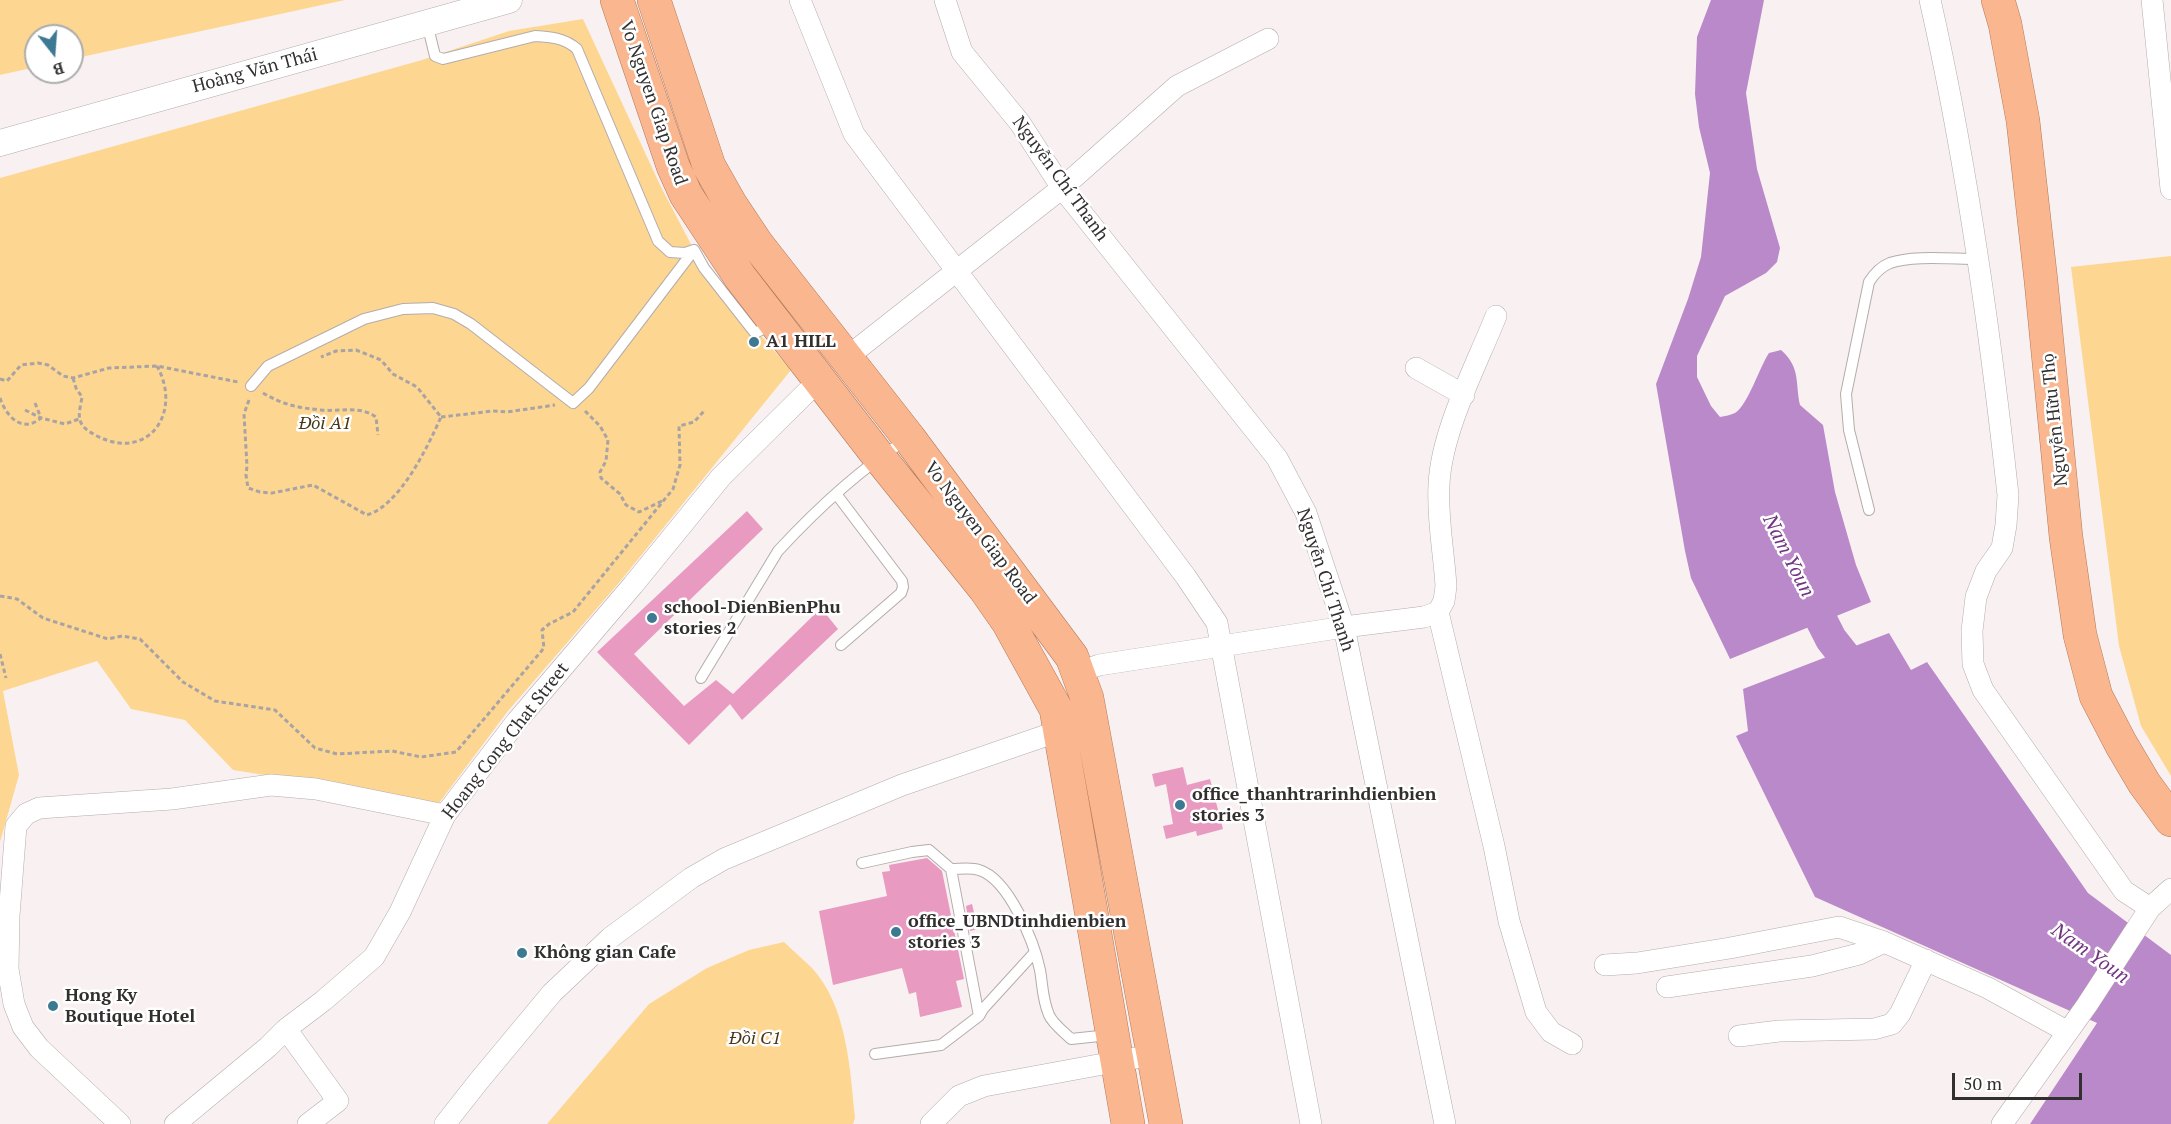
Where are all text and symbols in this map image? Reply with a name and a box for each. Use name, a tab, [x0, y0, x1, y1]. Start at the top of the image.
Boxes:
street label: Vo Nguyen Giap Road	[615, 18, 691, 188]
north arrow	[24, 24, 84, 84]
street label: Hoàng Văn Thái	[190, 44, 320, 98]
text: B	[51, 57, 67, 81]
street label: Nguyễn Chí Thanh	[1007, 112, 1113, 246]
place label: A1 HILL	[766, 331, 836, 353]
marker: A1 HILL	[747, 335, 761, 349]
street label: Nguyễn Hữu Thọ	[2037, 353, 2073, 487]
park label: Đồi A1	[299, 413, 351, 435]
street label: Vo Nguyen Giap Road	[919, 458, 1041, 608]
street label: Nguyễn Chí Thanh	[1292, 506, 1358, 654]
water label: Nam Youn	[1757, 511, 1819, 601]
place label: school-DienBienPhu stories 2	[664, 597, 841, 640]
marker: school-DienBienPhu stories 2	[645, 611, 659, 625]
street label: Hoang Cong Chat Street	[438, 658, 574, 824]
place label: office_thanhtrarinhdienbien stories 3	[1192, 784, 1436, 826]
marker: office_thanhtrarinhdienbien stories 3	[1173, 798, 1187, 812]
place label: office_UBNDtinhdienbien stories 3	[908, 911, 1126, 954]
water label: Nam Youn	[2047, 919, 2133, 989]
marker: office_UBNDtinhdienbien stories 3	[889, 925, 903, 939]
place label: Không gian Cafe	[534, 942, 676, 964]
marker: Không gian Cafe	[515, 946, 529, 960]
place label: Hong Ky Boutique Hotel	[65, 985, 195, 1028]
marker: Hong Ky Boutique Hotel	[46, 999, 60, 1013]
park label: Đồi C1	[729, 1028, 781, 1050]
scale bar	[1955, 1061, 2086, 1099]
text: 50 m	[1963, 1071, 2002, 1095]

